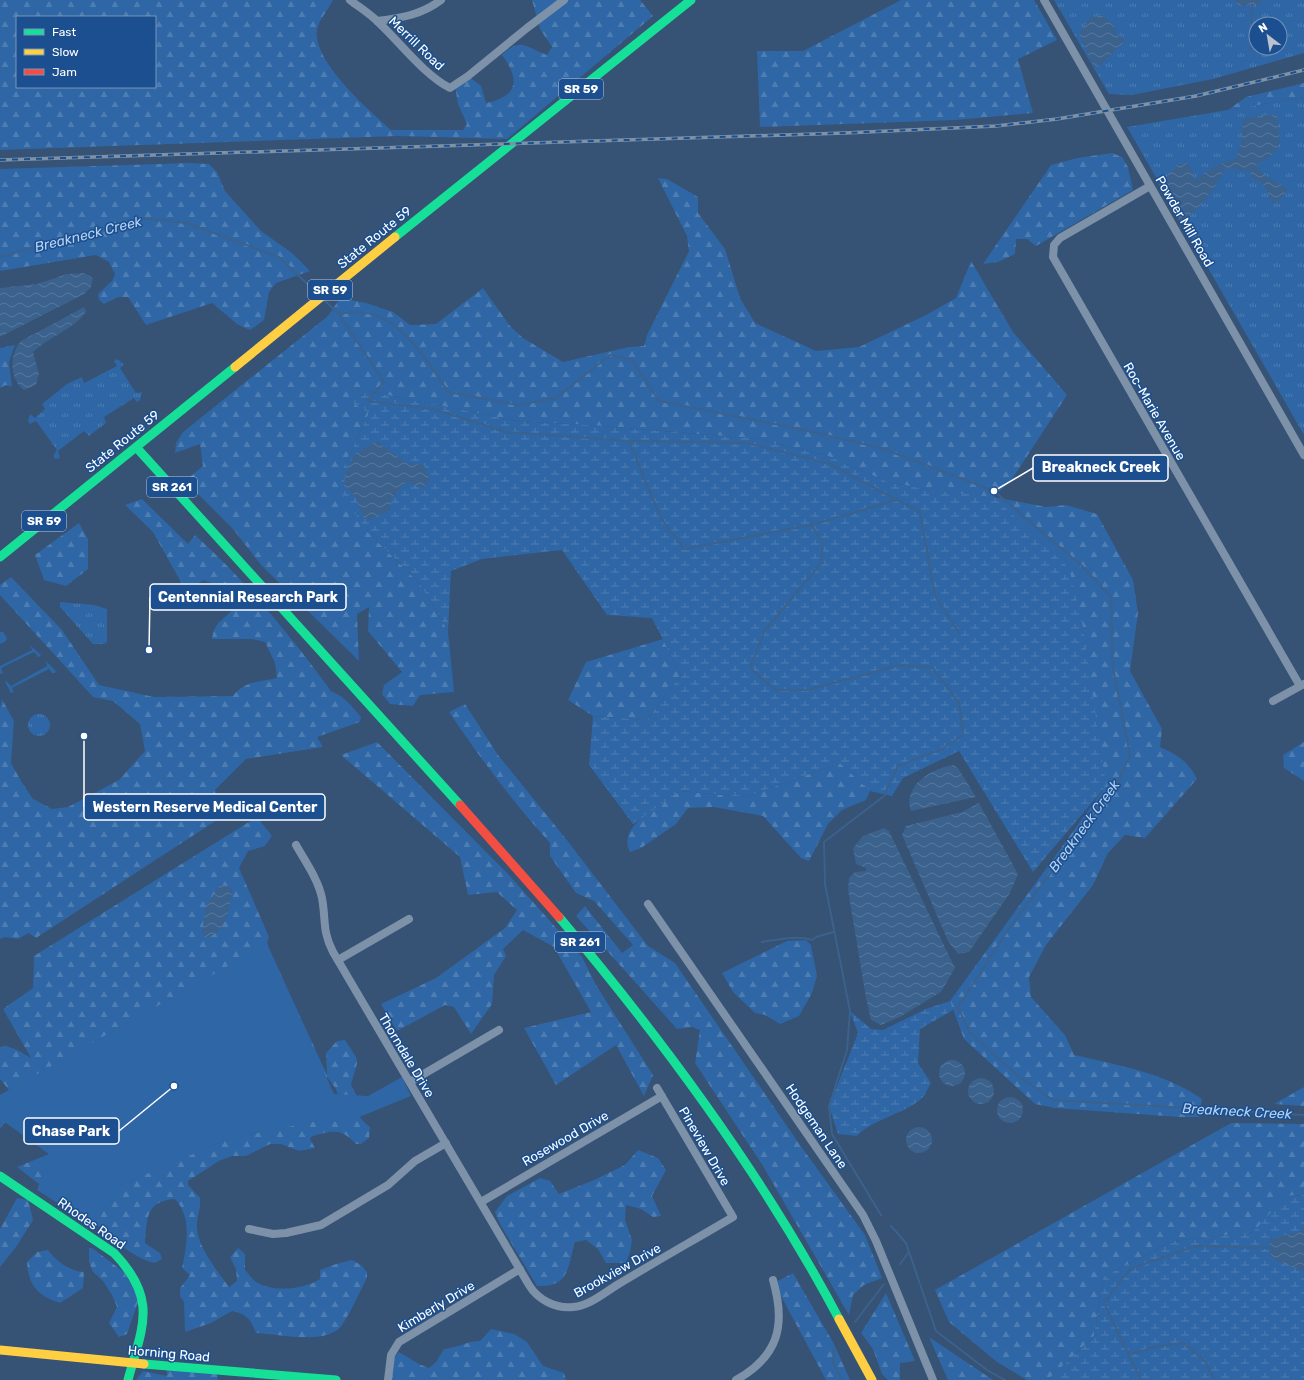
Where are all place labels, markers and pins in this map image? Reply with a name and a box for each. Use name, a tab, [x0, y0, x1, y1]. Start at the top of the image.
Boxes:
callout: Breakneck Creek	[1033, 455, 1168, 481]
callout: Centennial Research Park	[150, 584, 346, 610]
callout: Western Reserve Medical Center	[84, 794, 325, 820]
callout: Chase Park	[24, 1118, 119, 1144]

